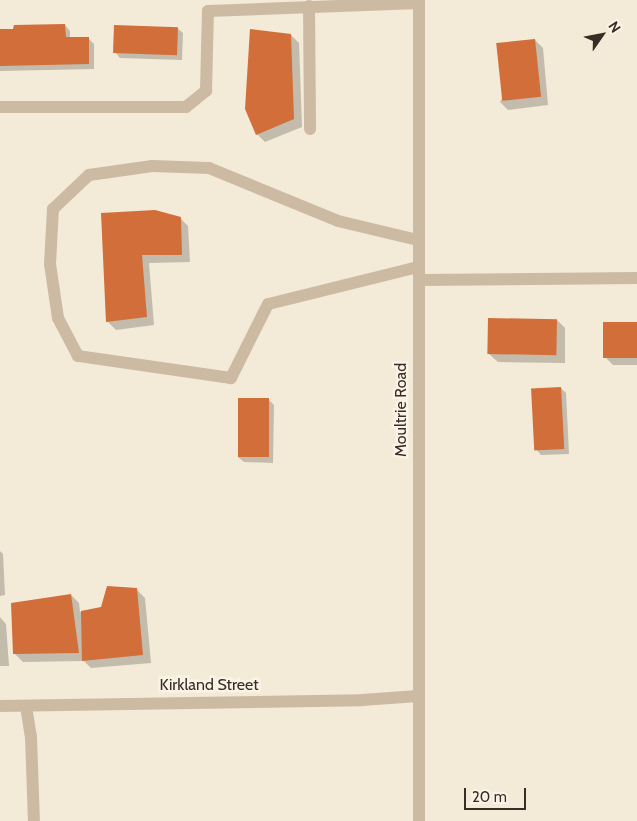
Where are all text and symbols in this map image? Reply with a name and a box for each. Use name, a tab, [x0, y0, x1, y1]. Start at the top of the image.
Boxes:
north arrow	[577, 10, 627, 60]
text: N	[604, 18, 625, 36]
street label: Moultrie Road	[391, 363, 411, 457]
street label: Kirkland Street	[159, 675, 259, 695]
scale bar	[467, 778, 530, 810]
text: 20 m	[472, 788, 507, 806]

